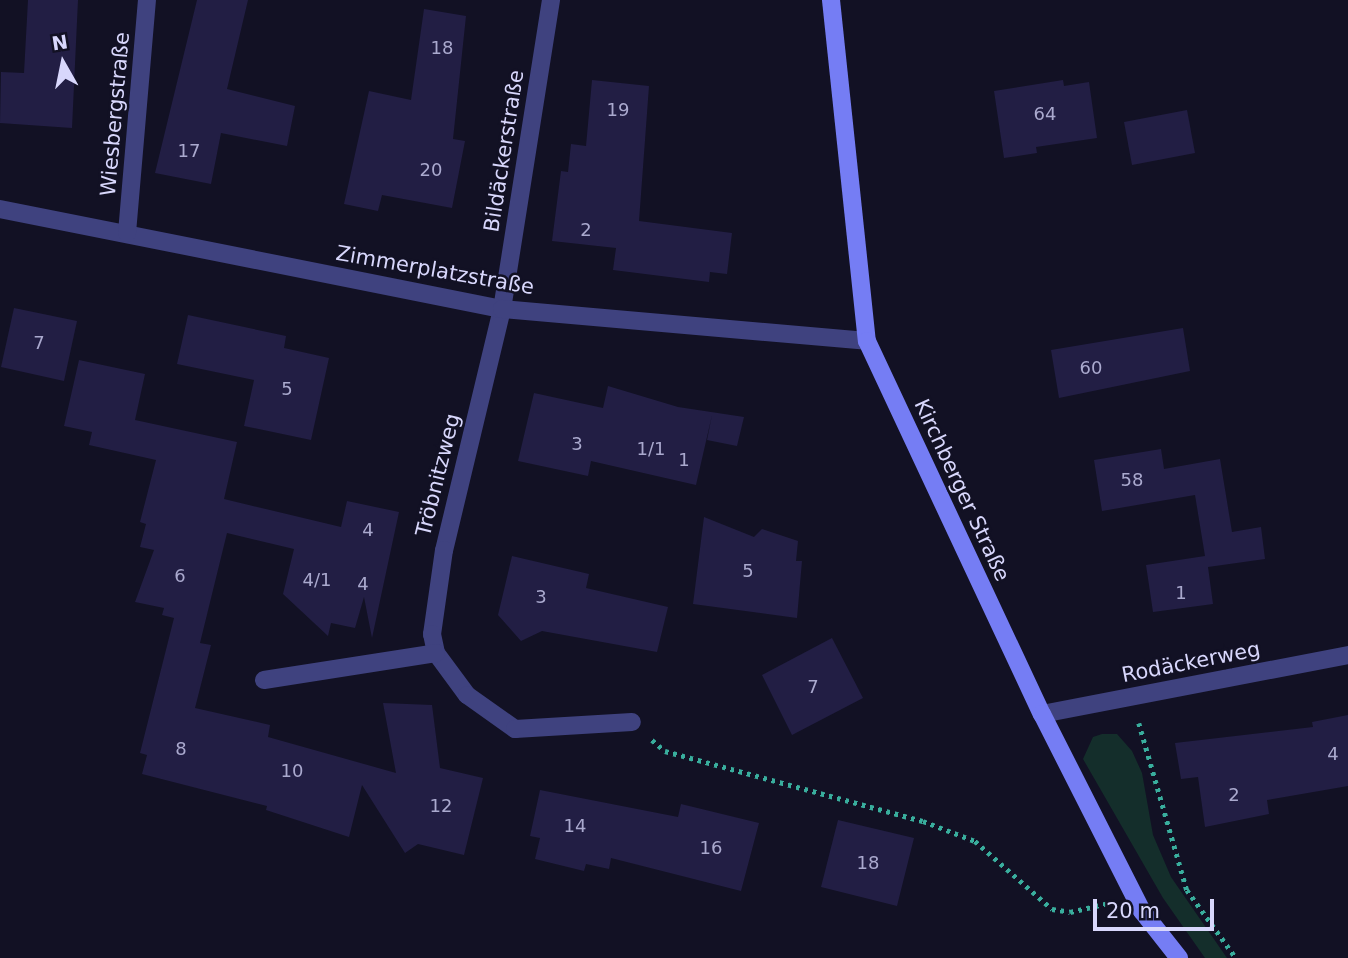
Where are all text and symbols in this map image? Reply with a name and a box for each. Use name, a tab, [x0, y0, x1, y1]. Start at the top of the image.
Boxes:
north arrow	[28, 28, 98, 98]
text: N	[50, 30, 69, 54]
street label: Wiesbergstraße	[95, 31, 135, 197]
house number: 18	[431, 37, 453, 59]
street label: Bildäckerstraße	[479, 68, 529, 234]
house number: 19	[607, 99, 629, 121]
house number: 64	[1034, 103, 1056, 125]
house number: 17	[178, 140, 200, 162]
house number: 20	[420, 159, 442, 181]
house number: 2	[580, 219, 592, 241]
street label: Zimmerplatzstraße	[334, 240, 536, 300]
house number: 7	[33, 332, 45, 354]
house number: 60	[1080, 357, 1102, 379]
house number: 5	[281, 378, 293, 400]
street label: Kirchberger Straße	[909, 395, 1015, 585]
street label: Tröbnitzweg	[411, 411, 465, 539]
house number: 3	[571, 433, 583, 455]
house number: 1/1	[637, 438, 665, 460]
house number: 1	[678, 449, 690, 471]
house number: 58	[1121, 469, 1143, 491]
house number: 4	[362, 519, 374, 541]
house number: 5	[742, 560, 754, 582]
house number: 6	[174, 565, 186, 587]
house number: 4/1	[303, 569, 331, 591]
house number: 4	[357, 573, 369, 595]
house number: 1	[1175, 582, 1187, 604]
house number: 3	[535, 586, 547, 608]
street label: Rodäckerweg	[1120, 636, 1262, 688]
house number: 7	[807, 676, 819, 698]
house number: 8	[175, 738, 187, 760]
house number: 4	[1327, 743, 1339, 765]
house number: 10	[281, 760, 303, 782]
house number: 2	[1228, 784, 1240, 806]
house number: 12	[430, 795, 452, 817]
house number: 14	[564, 815, 586, 837]
house number: 16	[700, 837, 722, 859]
house number: 18	[857, 852, 879, 874]
scale bar	[1096, 884, 1217, 928]
text: 20 m	[1106, 899, 1160, 923]

